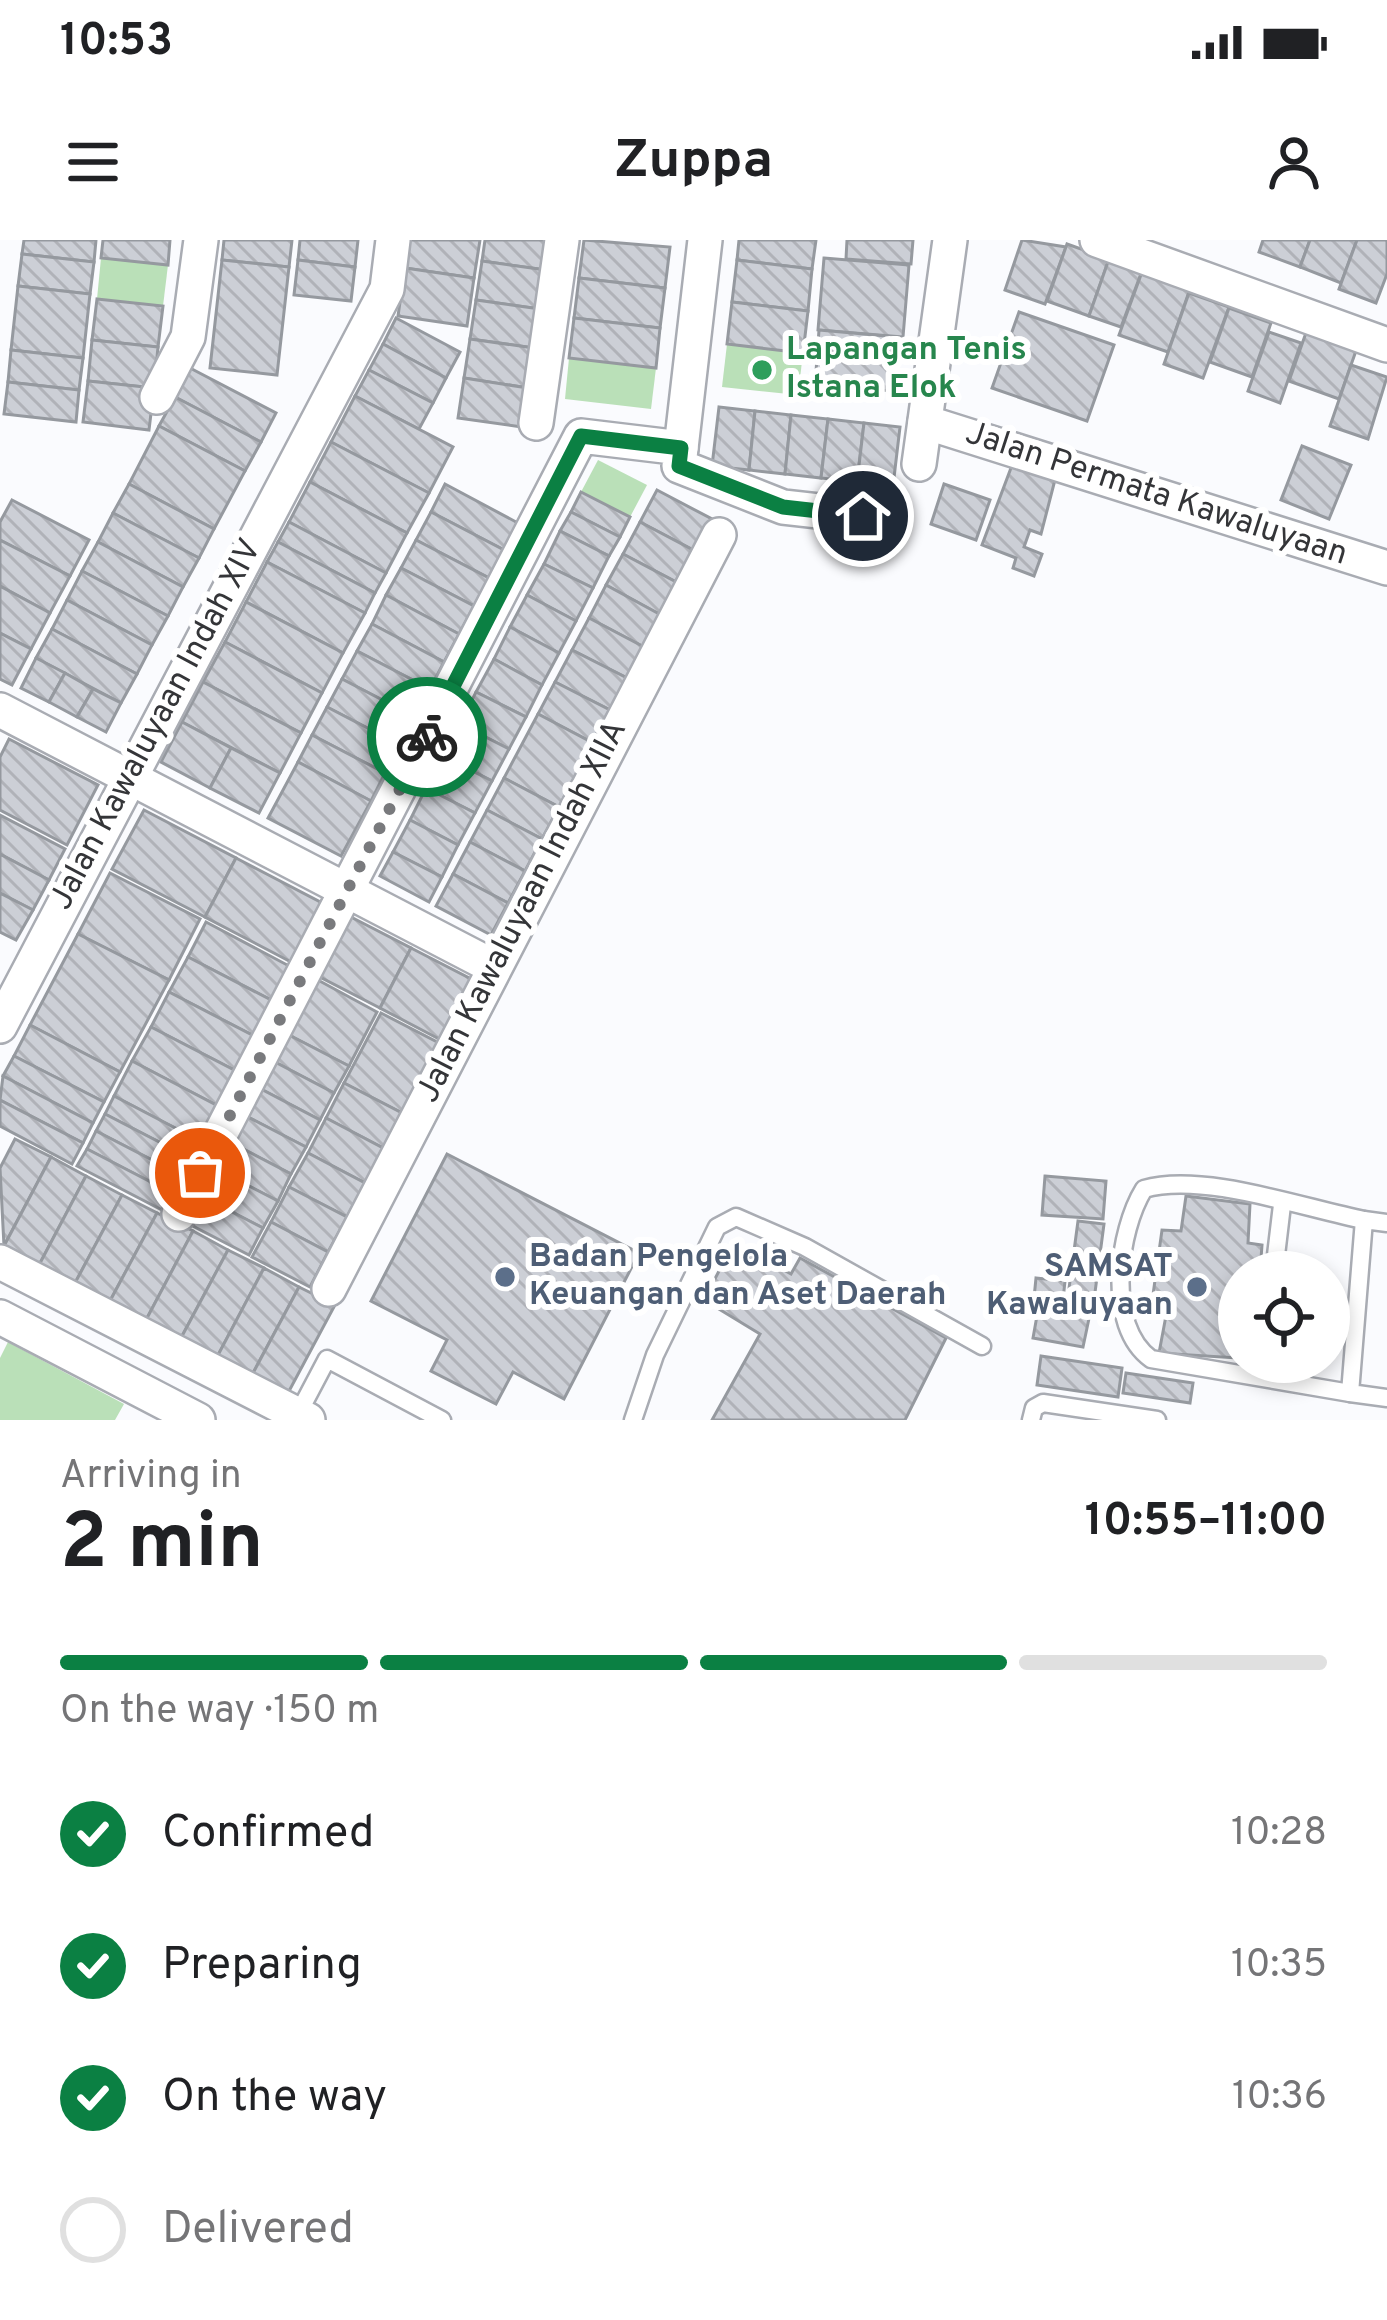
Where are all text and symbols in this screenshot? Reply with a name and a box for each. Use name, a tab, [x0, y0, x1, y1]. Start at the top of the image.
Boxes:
text: 10:53	[60, 14, 173, 71]
text: Zuppa	[614, 128, 773, 197]
icon: menu	[60, 129, 126, 195]
icon: person	[1261, 129, 1327, 195]
place label: Lapangan Tenis Istana Elok	[786, 330, 1027, 410]
marker: Lapangan Tenis Istana Elok	[749, 357, 775, 383]
street label: Jalan Permata Kawaluyaan	[960, 413, 1352, 577]
pin	[812, 465, 914, 567]
icon: home	[830, 483, 896, 549]
street label: Jalan Kawaluyaan Indah XIV	[41, 532, 273, 918]
courier	[367, 677, 487, 797]
icon: bike	[394, 704, 460, 770]
street label: Jalan Kawaluyaan Indah XIIA	[408, 714, 638, 1110]
pin	[149, 1122, 251, 1224]
icon: bag	[167, 1140, 233, 1206]
place label: Badan Pengelola Keuangan dan Aset Daerah	[529, 1237, 947, 1317]
place label: SAMSAT Kawaluyaan	[986, 1247, 1173, 1327]
map controls	[1218, 1251, 1350, 1383]
button: locate	[1218, 1251, 1350, 1383]
marker: Badan Pengelola Keuangan dan Aset Daerah	[492, 1264, 518, 1290]
marker: SAMSAT Kawaluyaan	[1184, 1274, 1210, 1300]
text: Arriving in	[60, 1453, 242, 1502]
text: 10:55–11:00	[1085, 1494, 1327, 1551]
text: 2 min	[60, 1497, 264, 1596]
text: On the way · 150 m	[60, 1688, 379, 1737]
icon: check	[60, 1801, 126, 1867]
text: Confirmed	[162, 1806, 374, 1863]
text: 10:28	[1231, 1810, 1327, 1859]
icon: check	[60, 1933, 126, 1999]
text: Preparing	[162, 1938, 362, 1995]
text: 10:35	[1231, 1942, 1327, 1991]
icon: check	[60, 2065, 126, 2131]
text: On the way	[162, 2070, 387, 2127]
text: 10:36	[1232, 2074, 1327, 2123]
text: Delivered	[162, 2202, 354, 2259]

